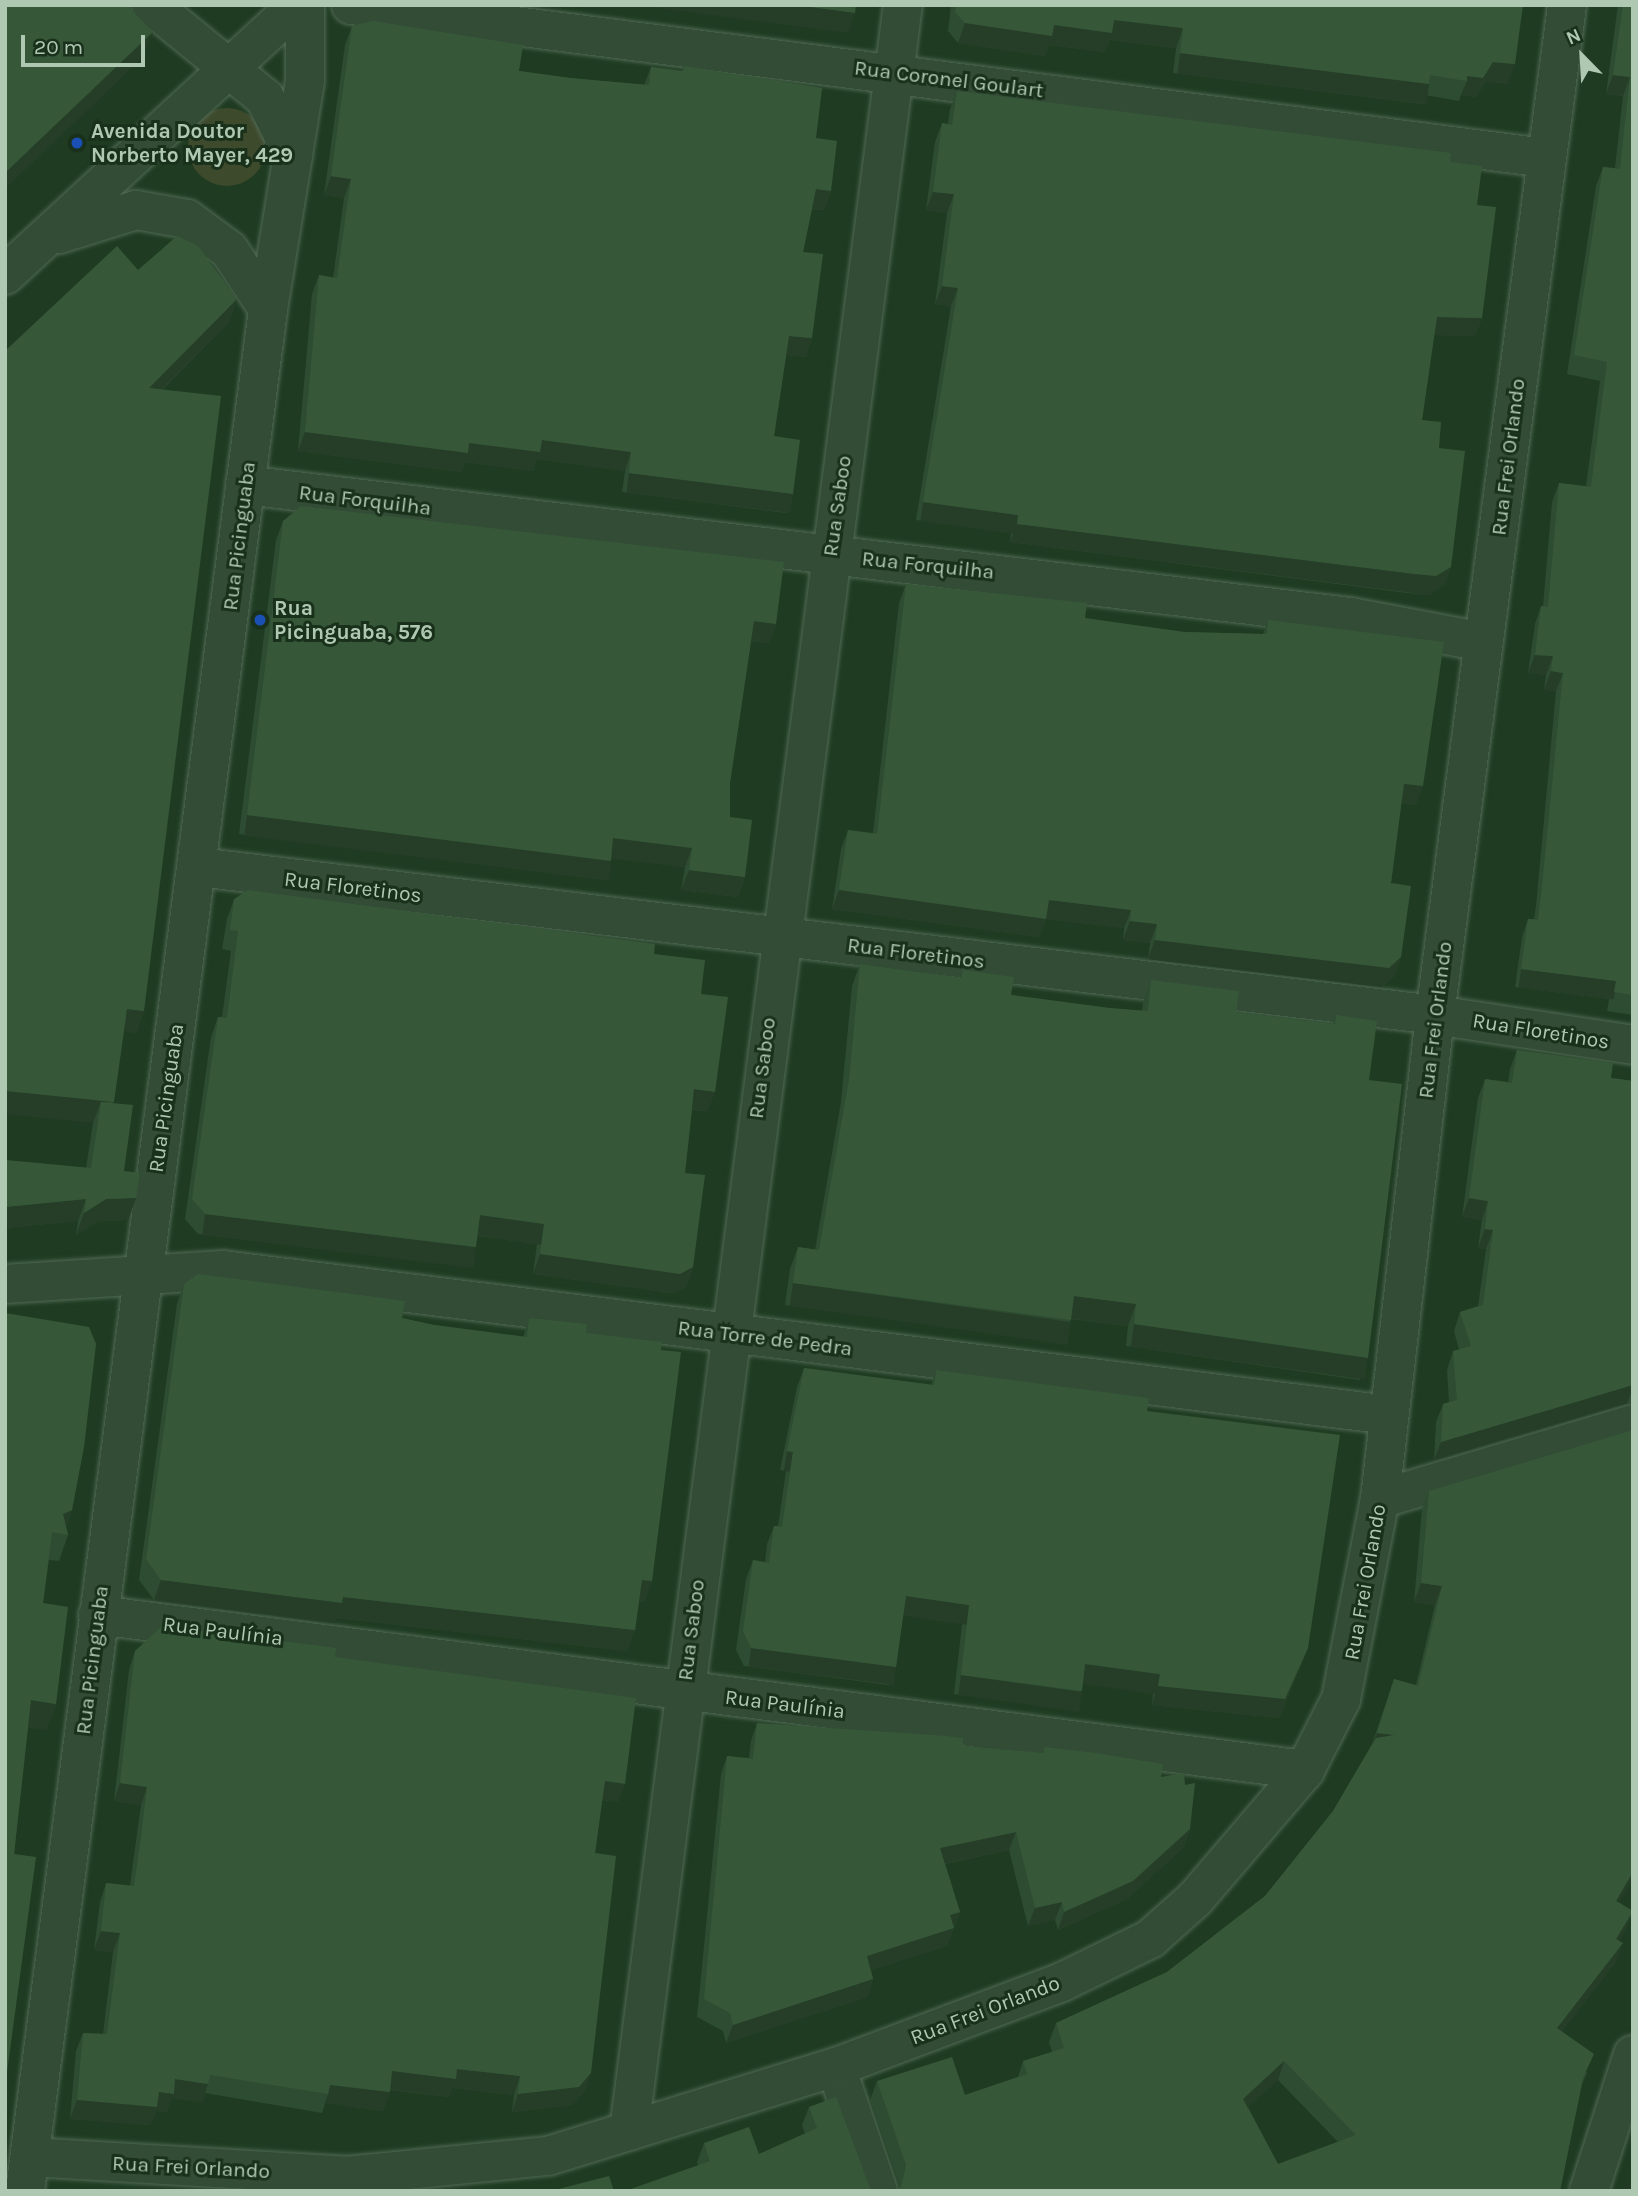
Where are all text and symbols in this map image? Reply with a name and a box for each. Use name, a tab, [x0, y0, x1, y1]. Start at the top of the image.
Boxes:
scale bar	[24, 21, 149, 65]
north arrow	[1547, 21, 1617, 91]
text: N	[1563, 24, 1584, 50]
text: 20 m	[34, 35, 83, 59]
street label: Rua Coronel Goulart	[853, 55, 1045, 103]
place label: Avenida Doutor Norberto Mayer, 429	[91, 118, 293, 168]
marker: Avenida Doutor Norberto Mayer, 429	[69, 135, 85, 151]
street label: Rua Frei Orlando	[1486, 377, 1530, 537]
street label: Rua Saboo	[817, 454, 857, 558]
street label: Rua Picinguaba	[217, 460, 261, 612]
street label: Rua Forquilha	[297, 479, 433, 521]
street label: Rua Forquilha	[861, 546, 995, 584]
place label: Rua Picinguaba, 576	[274, 595, 433, 645]
marker: Rua Picinguaba, 576	[252, 612, 268, 628]
street label: Rua Floretinos	[283, 866, 423, 908]
street label: Rua Floretinos	[846, 932, 986, 974]
street label: Rua Frei Orlando	[1413, 940, 1457, 1100]
street label: Rua Floretinos	[1471, 1008, 1611, 1054]
street label: Rua Saboo	[743, 1016, 781, 1120]
street label: Rua Picinguaba	[143, 1022, 189, 1174]
street label: Rua Torre de Pedra	[676, 1315, 854, 1361]
street label: Rua Frei Orlando	[1339, 1502, 1391, 1662]
street label: Rua Saboo	[672, 1578, 710, 1682]
street label: Rua Picinguaba	[70, 1584, 114, 1736]
street label: Rua Paulínia	[162, 1611, 284, 1651]
street label: Rua Paulínia	[724, 1684, 846, 1724]
street label: Rua Frei Orlando	[907, 1970, 1063, 2050]
street label: Rua Frei Orlando	[111, 2150, 271, 2184]

